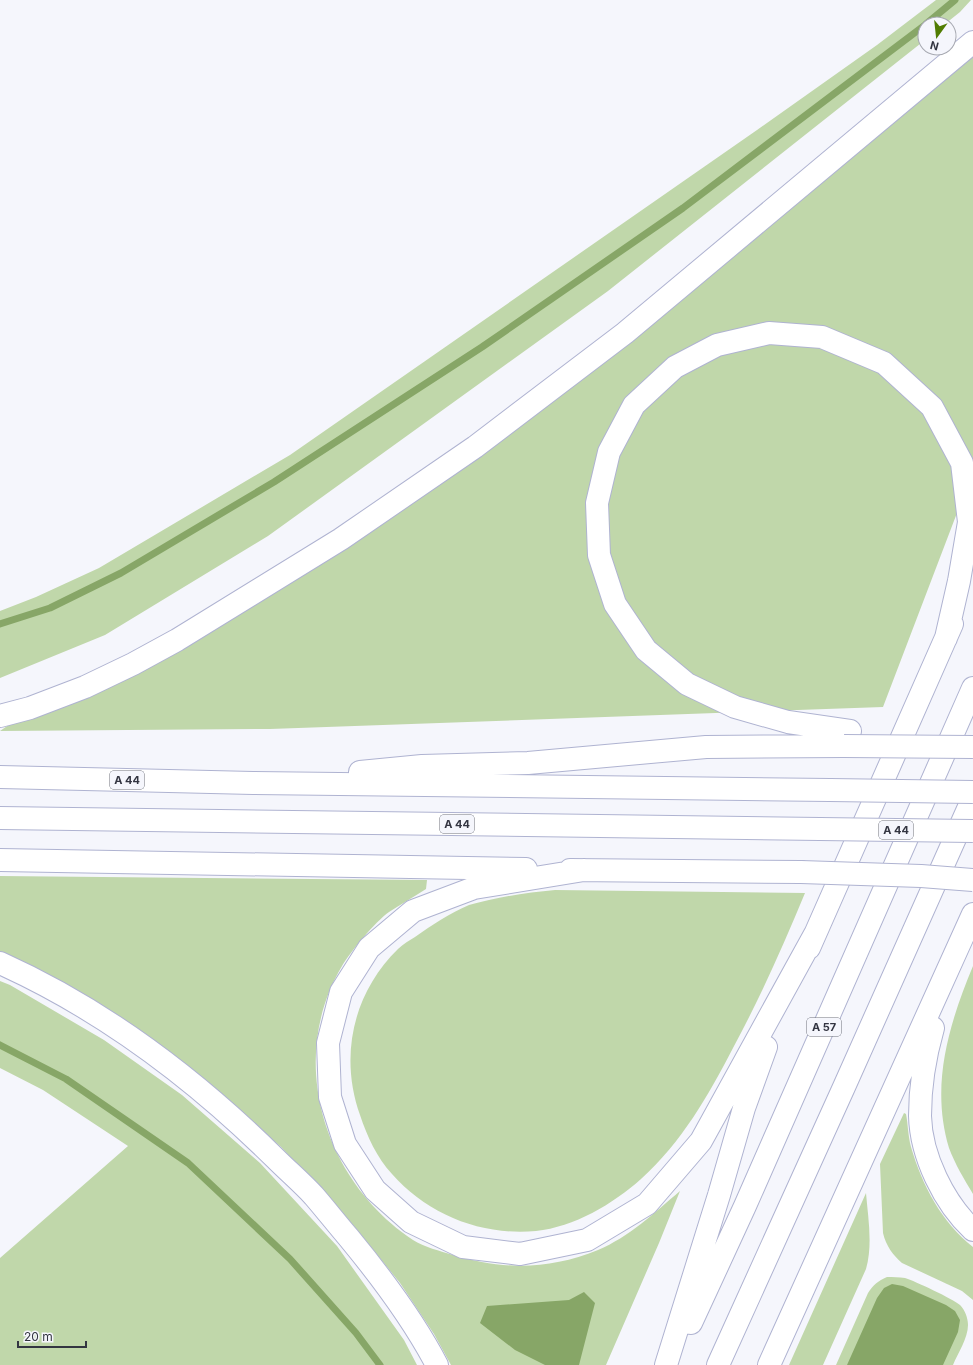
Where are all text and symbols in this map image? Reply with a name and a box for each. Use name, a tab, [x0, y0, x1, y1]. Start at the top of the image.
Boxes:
north arrow	[917, 16, 957, 56]
text: N	[929, 38, 940, 54]
road number: A 44	[110, 771, 144, 789]
road number: A 44	[440, 815, 474, 833]
road number: A 44	[879, 821, 913, 839]
road number: A 57	[807, 1018, 841, 1036]
scale bar	[18, 1323, 86, 1349]
text: 20 m	[24, 1329, 53, 1344]

